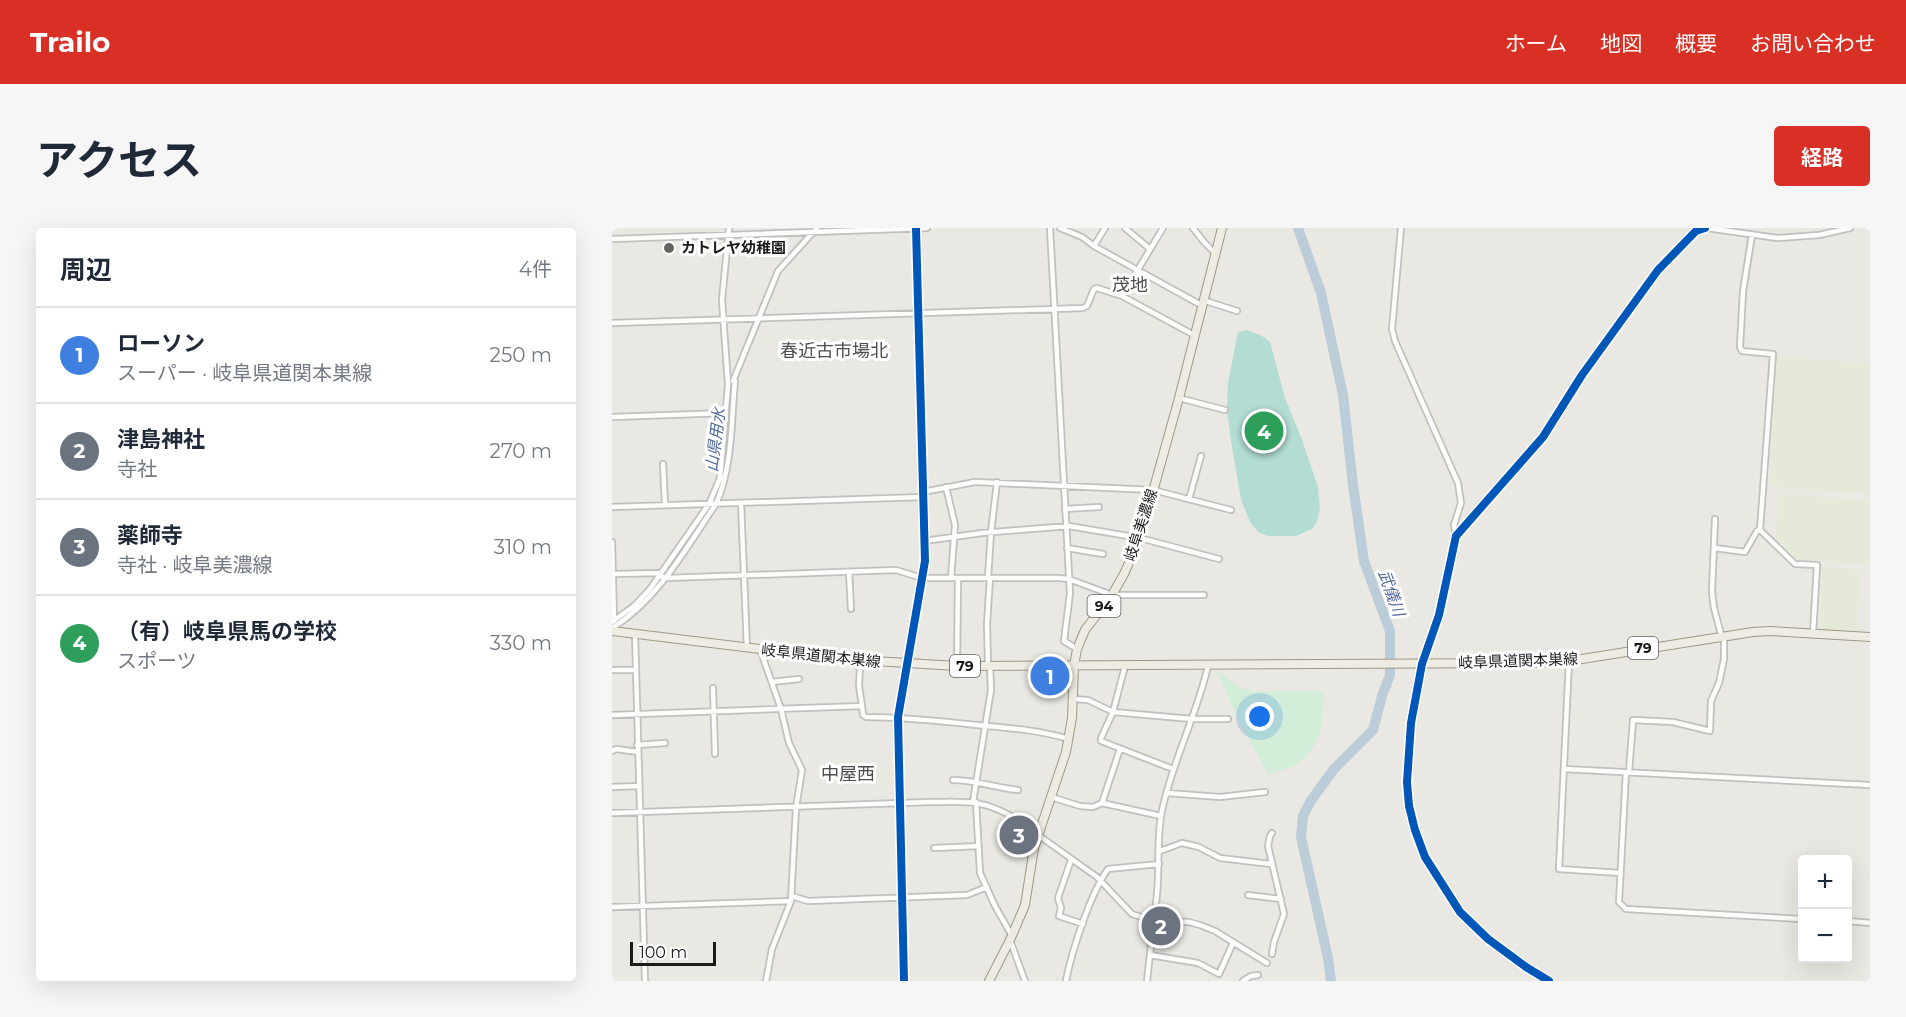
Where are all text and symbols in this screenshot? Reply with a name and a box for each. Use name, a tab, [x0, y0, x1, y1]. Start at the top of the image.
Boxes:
text: Trailo	[30, 25, 110, 59]
text: ホーム	[1505, 31, 1567, 56]
text: 地図	[1600, 31, 1642, 56]
text: 概要	[1675, 31, 1717, 56]
text: お問い合わせ	[1750, 31, 1876, 56]
button: 経路	[1774, 126, 1870, 186]
text: アクセス	[36, 134, 202, 186]
place label: カトレヤ幼稚園	[681, 238, 786, 257]
marker: カトレヤ幼稚園	[662, 241, 676, 255]
text: 周辺	[60, 254, 112, 286]
text: 4件	[519, 257, 552, 281]
district label: 茂地	[1112, 274, 1148, 296]
text: ローソン	[117, 330, 205, 357]
district label: 春近古市場北	[780, 340, 888, 362]
text: 1	[76, 343, 83, 367]
text: 250 m	[490, 343, 552, 367]
text: スーパー · 岐阜県道関本巣線	[117, 361, 372, 385]
water label: 山県用水	[702, 405, 729, 473]
pin: 4	[1244, 408, 1284, 454]
text: 津島神社	[117, 426, 205, 453]
text: 2	[74, 439, 85, 463]
text: 270 m	[490, 439, 552, 463]
text: 寺社	[117, 457, 157, 481]
street label: 岐阜美濃線	[1120, 486, 1161, 563]
text: 薬師寺	[117, 522, 183, 549]
text: 3	[74, 535, 85, 559]
text: 310 m	[494, 535, 552, 559]
text: 寺社 · 岐阜美濃線	[117, 553, 273, 577]
water label: 武儀川	[1374, 567, 1409, 621]
road number: 94	[1088, 595, 1120, 617]
text: （有）岐阜県馬の学校	[117, 618, 337, 645]
text: 4	[73, 631, 86, 655]
text: 330 m	[490, 631, 552, 655]
road number: 79	[1628, 637, 1658, 659]
street label: 岐阜県道関本巣線	[760, 640, 882, 671]
text: スポーツ	[117, 649, 197, 673]
street label: 岐阜県道関本巣線	[1458, 649, 1578, 672]
pin: 1	[1030, 654, 1070, 698]
road number: 79	[950, 655, 980, 677]
your location	[1245, 702, 1274, 731]
district label: 中屋西	[821, 763, 875, 785]
pin: 3	[1000, 812, 1038, 858]
map controls	[1798, 855, 1852, 963]
button: +	[1798, 855, 1852, 909]
pin: 2	[1142, 904, 1180, 948]
button: −	[1798, 909, 1852, 963]
scale bar	[630, 939, 716, 966]
text: 100 m	[639, 943, 687, 962]

